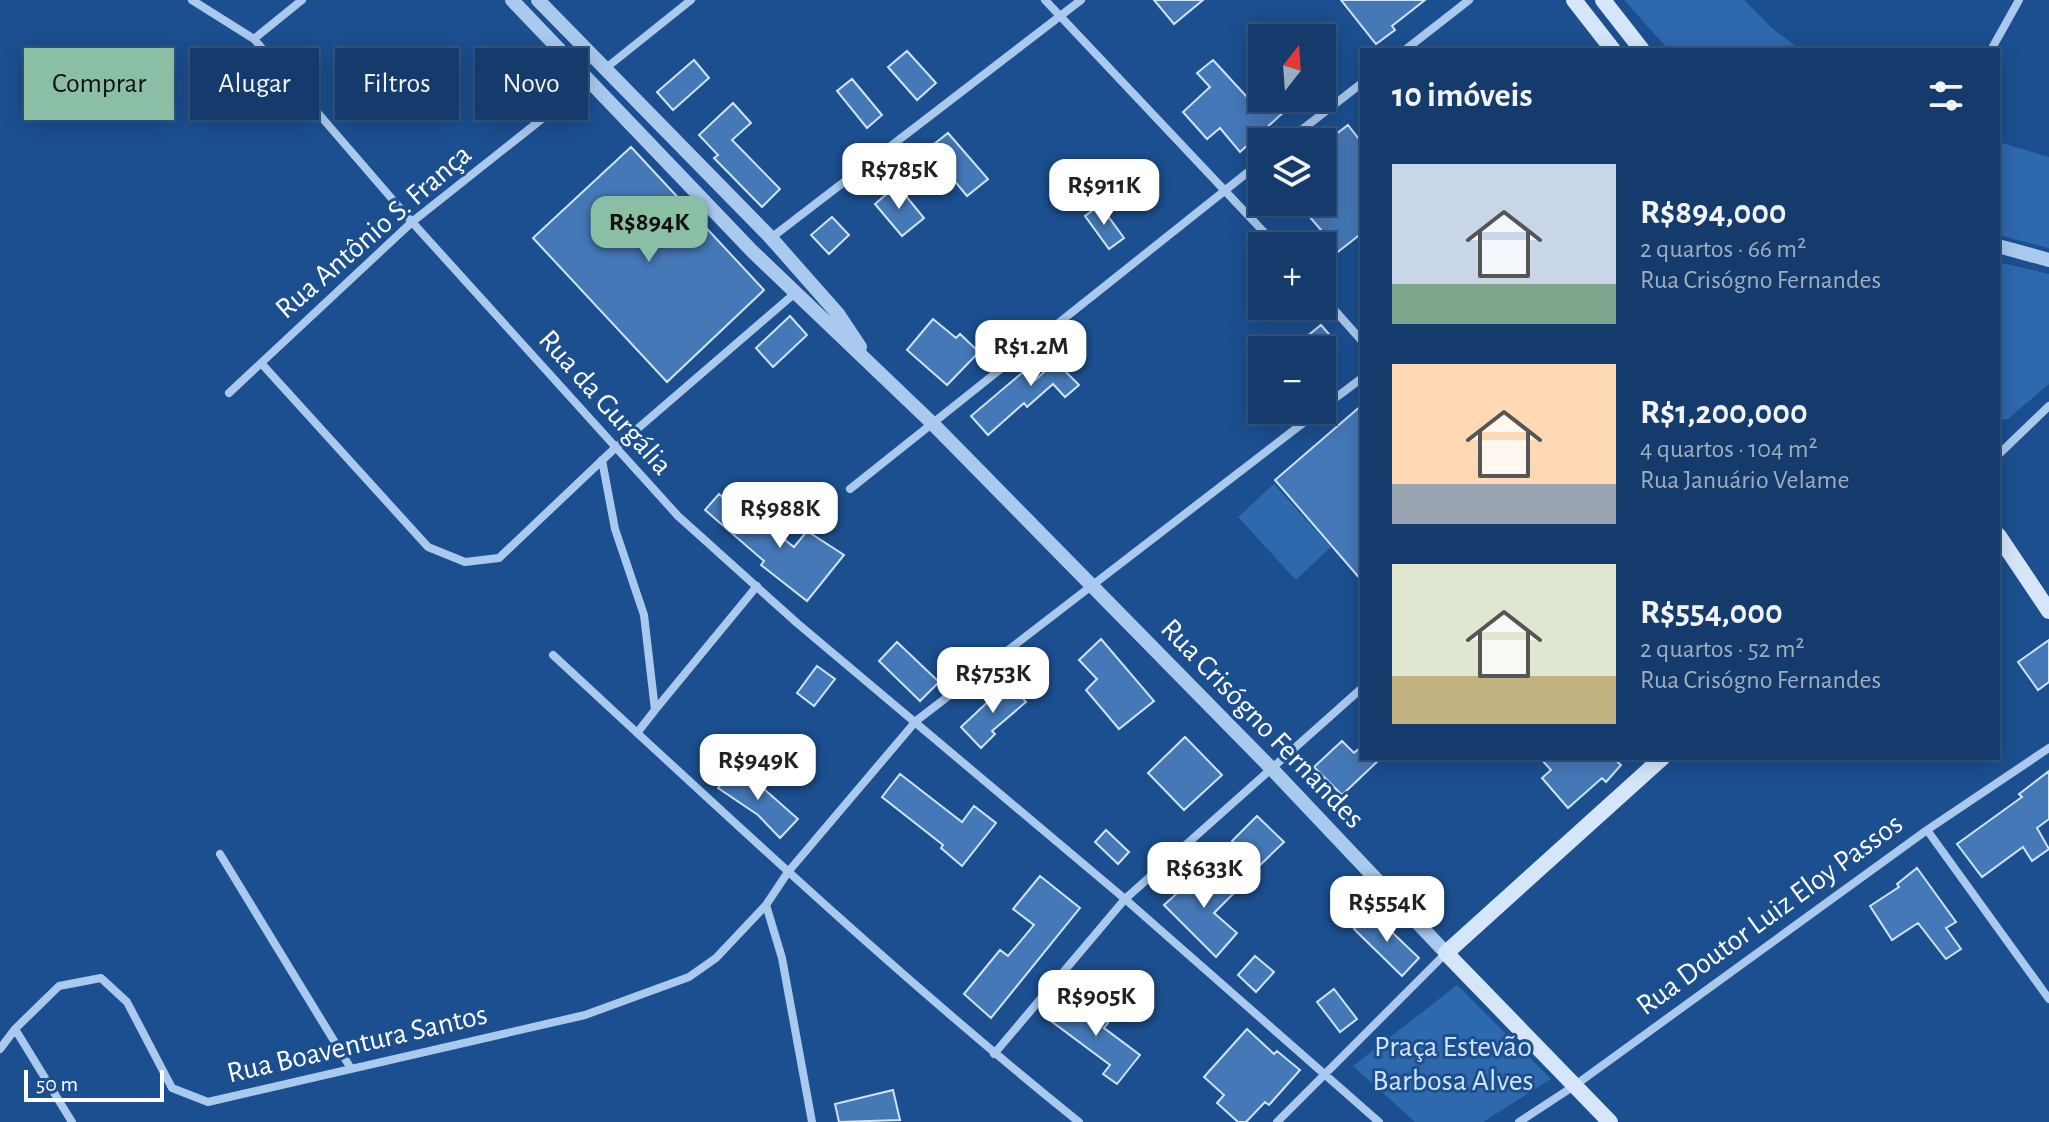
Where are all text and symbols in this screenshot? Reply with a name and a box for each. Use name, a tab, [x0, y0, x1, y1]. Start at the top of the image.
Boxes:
north arrow	[1248, 24, 1336, 112]
map controls	[1248, 24, 1336, 424]
chip: Comprar	[24, 48, 174, 120]
chip: Alugar	[190, 48, 319, 120]
chip: Filtros	[335, 48, 459, 120]
chip: Novo	[475, 48, 588, 120]
icon: filters	[1924, 74, 1968, 118]
text: 10 imóveis	[1392, 79, 1533, 113]
button: layers	[1248, 128, 1336, 216]
street label: Rua Antônio S. França	[270, 139, 477, 325]
pin: R$785K	[834, 143, 964, 211]
text: R$785K	[860, 156, 938, 182]
pin: R$911K	[1039, 159, 1169, 227]
text: R$911K	[1067, 172, 1141, 198]
pin: R$894K	[584, 196, 714, 264]
icon: home	[1456, 196, 1552, 292]
text: R$894,000	[1640, 196, 1787, 230]
text: R$894K	[609, 209, 689, 235]
button: +	[1248, 232, 1336, 320]
text: 2 quartos · 66 m²	[1640, 236, 1806, 262]
text: Rua Crisógno Fernandes	[1640, 267, 1881, 293]
pin: R$1.2M	[966, 320, 1096, 388]
street label: Rua da Gurgália	[533, 325, 678, 481]
text: R$1.2M	[993, 333, 1069, 359]
button: −	[1248, 336, 1336, 424]
icon: home	[1456, 396, 1552, 492]
text: R$1,200,000	[1640, 396, 1808, 430]
text: 4 quartos · 104 m²	[1640, 436, 1818, 462]
text: Rua Januário Velame	[1640, 467, 1849, 493]
pin: R$988K	[715, 482, 845, 550]
text: R$988K	[740, 495, 820, 521]
icon: home	[1456, 596, 1552, 692]
text: R$554,000	[1640, 596, 1783, 630]
street label: Rua Crisógno Fernandes	[1155, 613, 1370, 834]
text: 2 quartos · 52 m²	[1640, 636, 1805, 662]
pin: R$753K	[928, 647, 1058, 715]
text: R$753K	[955, 660, 1031, 686]
text: Rua Crisógno Fernandes	[1640, 667, 1881, 693]
pin: R$949K	[693, 734, 823, 802]
text: R$949K	[718, 747, 798, 773]
street label: Rua Doutor Luiz Eloy Passos	[1631, 808, 1908, 1021]
pin: R$633K	[1139, 842, 1269, 910]
text: R$633K	[1165, 855, 1243, 881]
pin: R$554K	[1322, 876, 1452, 944]
text: R$554K	[1348, 889, 1426, 915]
pin: R$905K	[1031, 970, 1161, 1038]
text: R$905K	[1056, 983, 1136, 1009]
street label: Rua Boaventura Santos	[224, 999, 490, 1089]
park label: Praça Estevão Barbosa Alves	[1372, 1032, 1534, 1096]
scale bar	[24, 1066, 164, 1102]
text: 50 m	[36, 1073, 78, 1095]

